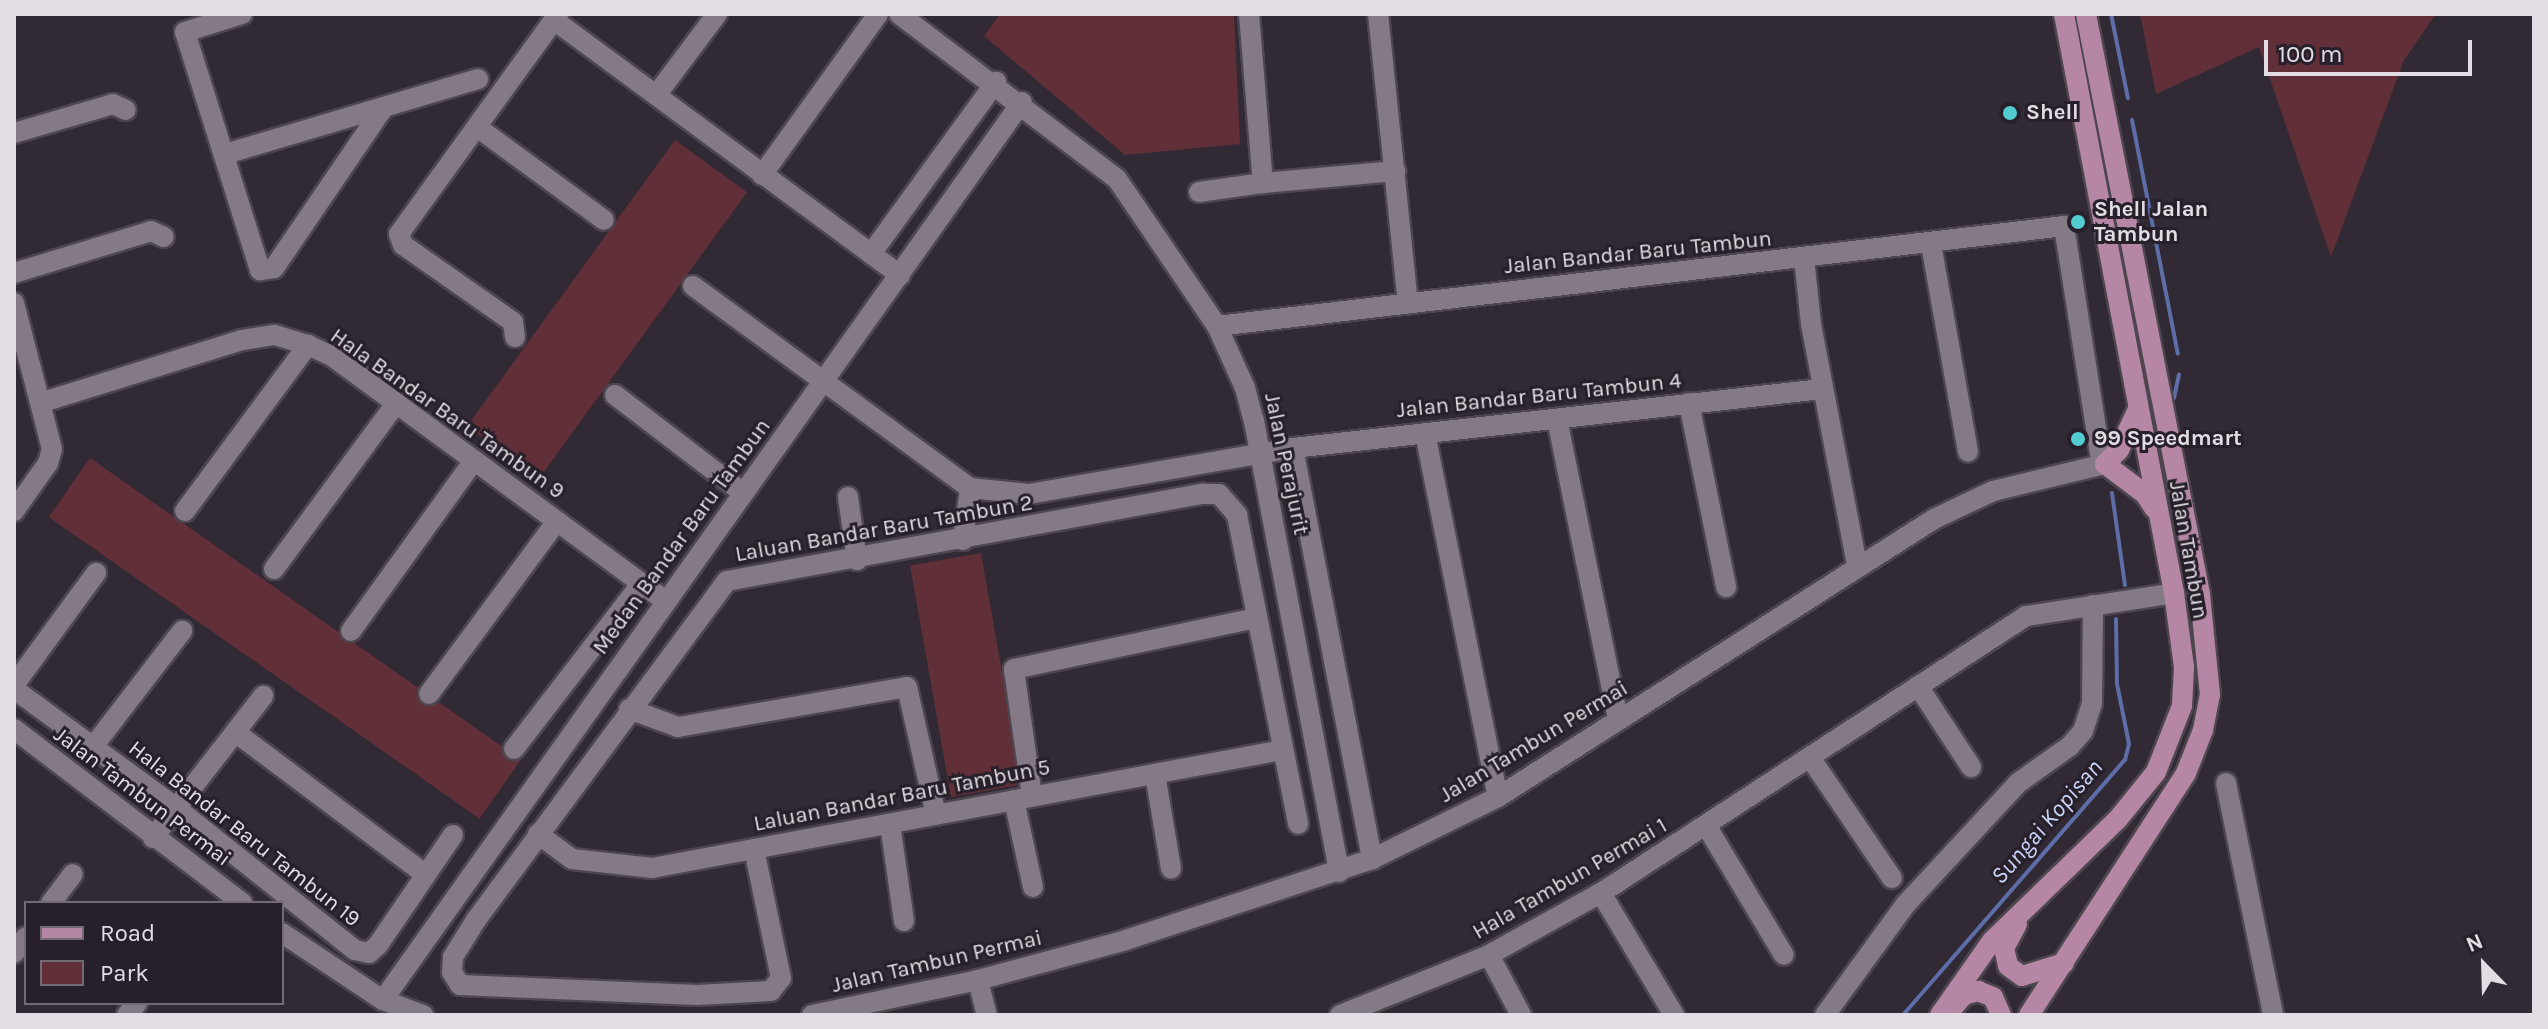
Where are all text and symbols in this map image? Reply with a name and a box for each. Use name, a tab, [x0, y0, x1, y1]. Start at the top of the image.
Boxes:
scale bar	[2268, 24, 2476, 74]
text: 100 m	[2278, 40, 2343, 68]
place label: Shell	[2026, 100, 2079, 126]
marker: Shell	[2001, 104, 2019, 122]
place label: Shell Jalan Tambun	[2094, 196, 2208, 248]
marker: Shell Jalan Tambun	[2069, 213, 2087, 231]
street label: Jalan Bandar Baru Tambun	[1503, 226, 1773, 280]
street label: Hala Bandar Baru Tambun 9	[325, 323, 569, 505]
street label: Jalan Bandar Baru Tambun 4	[1395, 368, 1683, 424]
street label: Jalan Perajurit	[1258, 391, 1314, 537]
street label: Medan Bandar Baru Tambun	[588, 414, 776, 660]
place label: 99 Speedmart	[2094, 426, 2242, 452]
marker: 99 Speedmart	[2069, 430, 2087, 448]
street label: Jalan Tambun	[2163, 479, 2213, 621]
street label: Laluan Bandar Baru Tambun 2	[733, 490, 1035, 568]
street label: Jalan Tambun Permai	[1435, 675, 1633, 809]
street label: Jalan Tambun Permai	[48, 722, 236, 872]
street label: Hala Bandar Baru Tambun 19	[123, 735, 365, 933]
street label: Laluan Bandar Baru Tambun 5	[752, 754, 1052, 838]
water label: Sungai Kopisan	[1985, 754, 2109, 890]
street label: Hala Tambun Permai 1	[1468, 813, 1672, 945]
legend	[24, 901, 284, 1005]
text: Road	[100, 919, 155, 947]
street label: Jalan Tambun Permai	[829, 925, 1045, 999]
north arrow	[2444, 925, 2524, 1005]
text: N	[2462, 928, 2487, 958]
text: Park	[100, 959, 149, 987]

